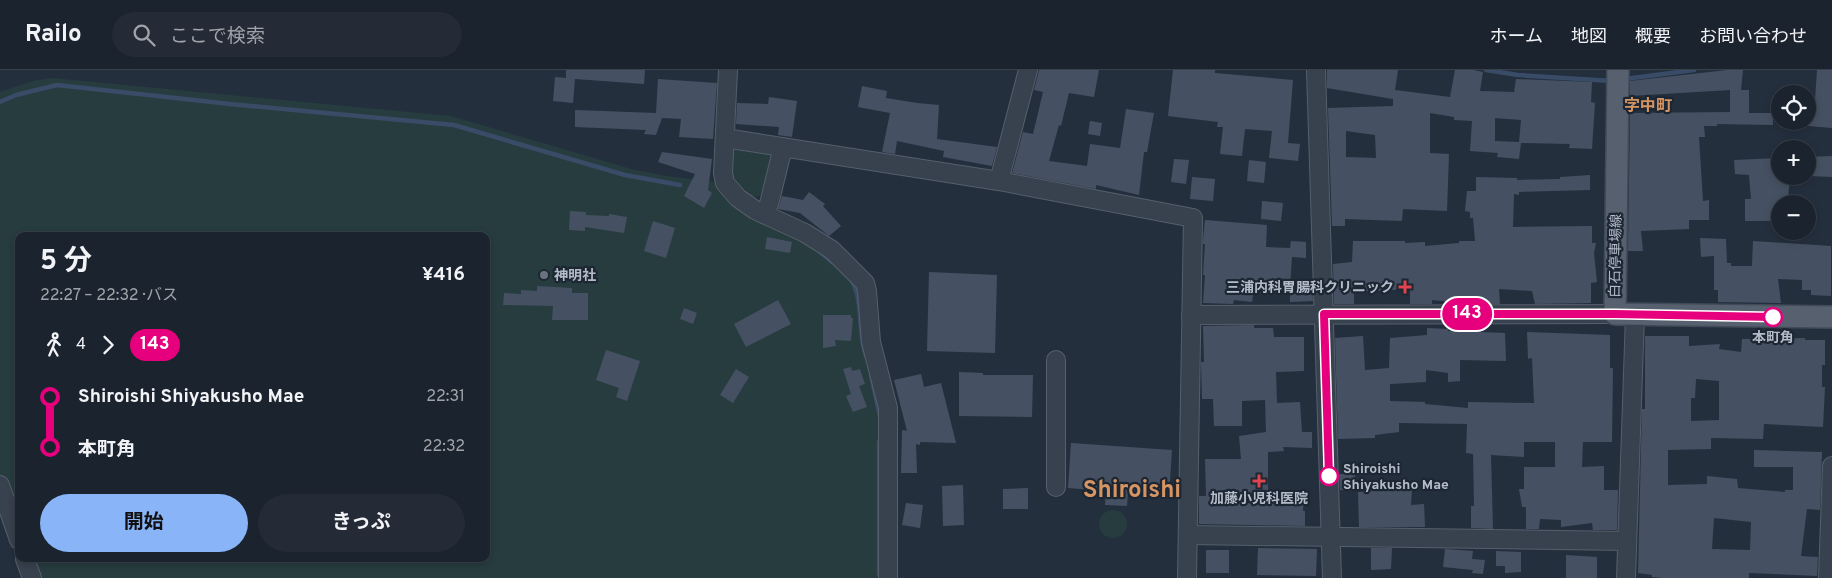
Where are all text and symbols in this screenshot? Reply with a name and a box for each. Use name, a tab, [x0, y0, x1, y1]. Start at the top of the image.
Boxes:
search box	[112, 12, 462, 57]
text: Railo	[25, 20, 82, 50]
icon: search	[130, 21, 158, 49]
text: ここで検索	[170, 25, 265, 49]
text: ホーム	[1490, 26, 1543, 49]
text: 地図	[1571, 26, 1607, 49]
text: 概要	[1635, 26, 1671, 49]
text: お問い合わせ	[1699, 26, 1807, 49]
map controls	[1771, 85, 1816, 240]
button: locate	[1771, 85, 1816, 130]
district label: 字中町	[1624, 97, 1672, 117]
button: +	[1771, 140, 1816, 185]
button: −	[1771, 195, 1816, 240]
street label: 白石停車場線	[1607, 214, 1626, 298]
text: 5 分	[40, 244, 92, 280]
text: ¥416	[422, 263, 465, 287]
place label: 神明社	[554, 267, 596, 285]
marker: 神明社	[538, 269, 550, 281]
place label: 三浦内科胃腸科クリニック	[1226, 279, 1394, 297]
marker: 三浦内科胃腸科クリニック	[1398, 280, 1412, 294]
text: 22:27 – 22:32 · バス	[40, 286, 178, 306]
line badge: 143	[1438, 298, 1496, 330]
text: 143	[1452, 302, 1482, 325]
marker: 本町角	[1763, 307, 1783, 327]
place label: 本町角	[1752, 330, 1794, 347]
icon: walk	[40, 331, 68, 359]
icon: forward	[94, 331, 122, 359]
text: 143	[140, 333, 170, 356]
text: 4	[76, 335, 86, 355]
text: Shiroishi Shiyakusho Mae	[78, 385, 304, 409]
text: 22:31	[426, 387, 465, 407]
text: 22:32	[423, 437, 465, 457]
text: 本町角	[78, 438, 135, 462]
place label: Shiroishi Shiyakusho Mae	[1343, 461, 1449, 494]
marker: Shiroishi Shiyakusho Mae	[1319, 466, 1339, 486]
marker: 加藤小児科医院	[1252, 474, 1266, 488]
district label: Shiroishi	[1083, 476, 1181, 506]
place label: 加藤小児科医院	[1210, 491, 1308, 508]
button: 開始	[40, 494, 248, 552]
button: きっぷ	[258, 494, 465, 552]

